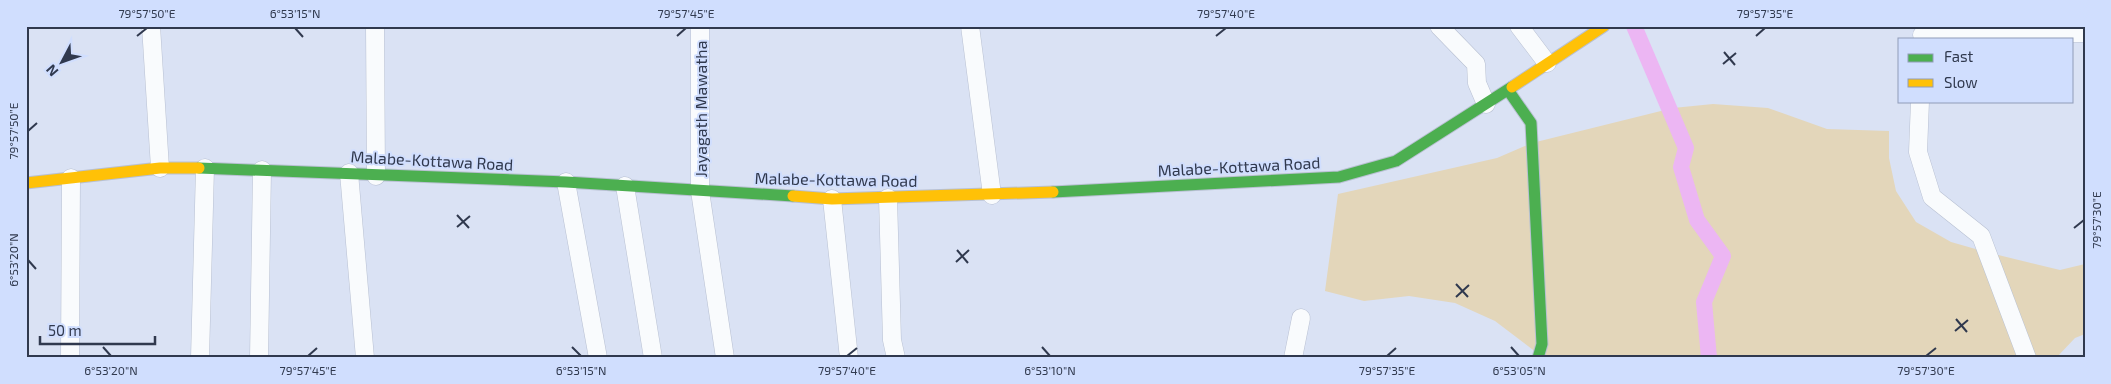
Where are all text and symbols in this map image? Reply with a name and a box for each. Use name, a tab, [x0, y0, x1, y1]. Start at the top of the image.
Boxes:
text: 79°57'50"E	[118, 6, 176, 20]
text: 6°53'15"N	[270, 6, 320, 20]
text: 79°57'45"E	[658, 6, 715, 20]
text: 79°57'40"E	[1197, 6, 1255, 20]
text: 79°57'35"E	[1737, 6, 1794, 20]
north arrow	[38, 38, 88, 88]
legend	[1898, 38, 2074, 102]
street label: Jayagath Mawatha	[691, 41, 710, 177]
text: Fast	[1944, 47, 1974, 65]
text: N	[42, 61, 62, 80]
text: Slow	[1944, 73, 1978, 91]
text: 79°57'50"E	[6, 102, 20, 160]
street label: Malabe-Kottawa Road	[350, 146, 514, 174]
street label: Malabe-Kottawa Road	[1157, 152, 1321, 180]
street label: Malabe-Kottawa Road	[754, 168, 918, 190]
text: 79°57'30"E	[2089, 191, 2103, 249]
text: 6°53'20"N	[6, 233, 20, 287]
scale bar	[40, 314, 155, 346]
text: 50 m	[48, 321, 82, 339]
text: 6°53'20"N	[84, 363, 138, 377]
text: 79°57'45"E	[280, 363, 337, 377]
text: 6°53'15"N	[556, 363, 606, 377]
text: 79°57'40"E	[818, 363, 876, 377]
text: 6°53'10"N	[1024, 363, 1076, 377]
text: 79°57'35"E	[1359, 363, 1416, 377]
text: 6°53'05"N	[1492, 363, 1546, 377]
text: 79°57'30"E	[1897, 363, 1955, 377]

